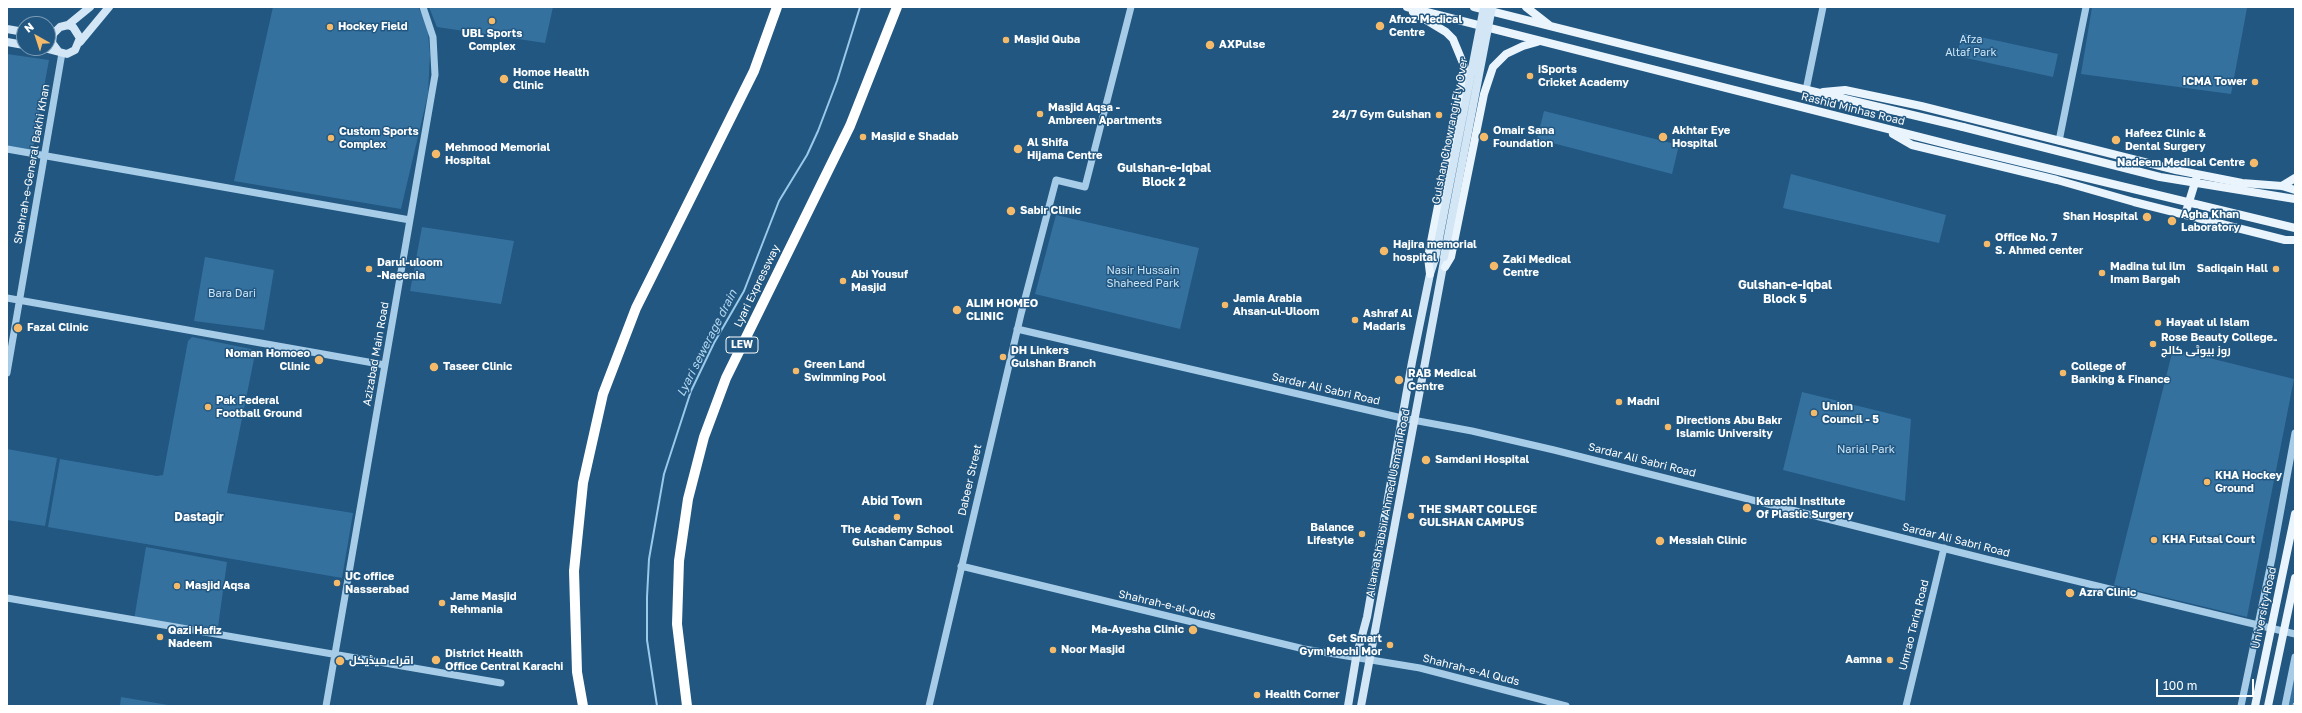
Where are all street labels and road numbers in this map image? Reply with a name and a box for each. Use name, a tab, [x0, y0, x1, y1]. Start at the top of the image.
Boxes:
street label: Gulshan Chowrangi Fly Over	[1429, 57, 1471, 205]
street label: Shahrah-e-General Bakhi Khan	[11, 83, 53, 245]
street label: Rashid Minhas Road	[1800, 90, 1906, 128]
street label: Lyari Expressway	[731, 243, 783, 329]
street label: Azizabad Main Road	[360, 301, 392, 407]
road number: LEW	[726, 337, 758, 353]
street label: Sardar Ali Sabri Road	[1271, 370, 1381, 408]
street label: Allama Shabbir Ahmed Usmani Road	[1363, 408, 1413, 598]
street label: Sardar Ali Sabri Road	[1587, 440, 1697, 480]
street label: Dabeer Street	[955, 443, 985, 517]
street label: Sardar Ali Sabri Road	[1901, 520, 2011, 560]
street label: University Road	[2249, 566, 2279, 650]
street label: Umrao Tariq Road	[1896, 578, 1932, 672]
street label: Shahrah-e-al-Quds	[1117, 587, 1217, 623]
street label: Shahrah-e-Al Quds	[1421, 652, 1521, 688]

